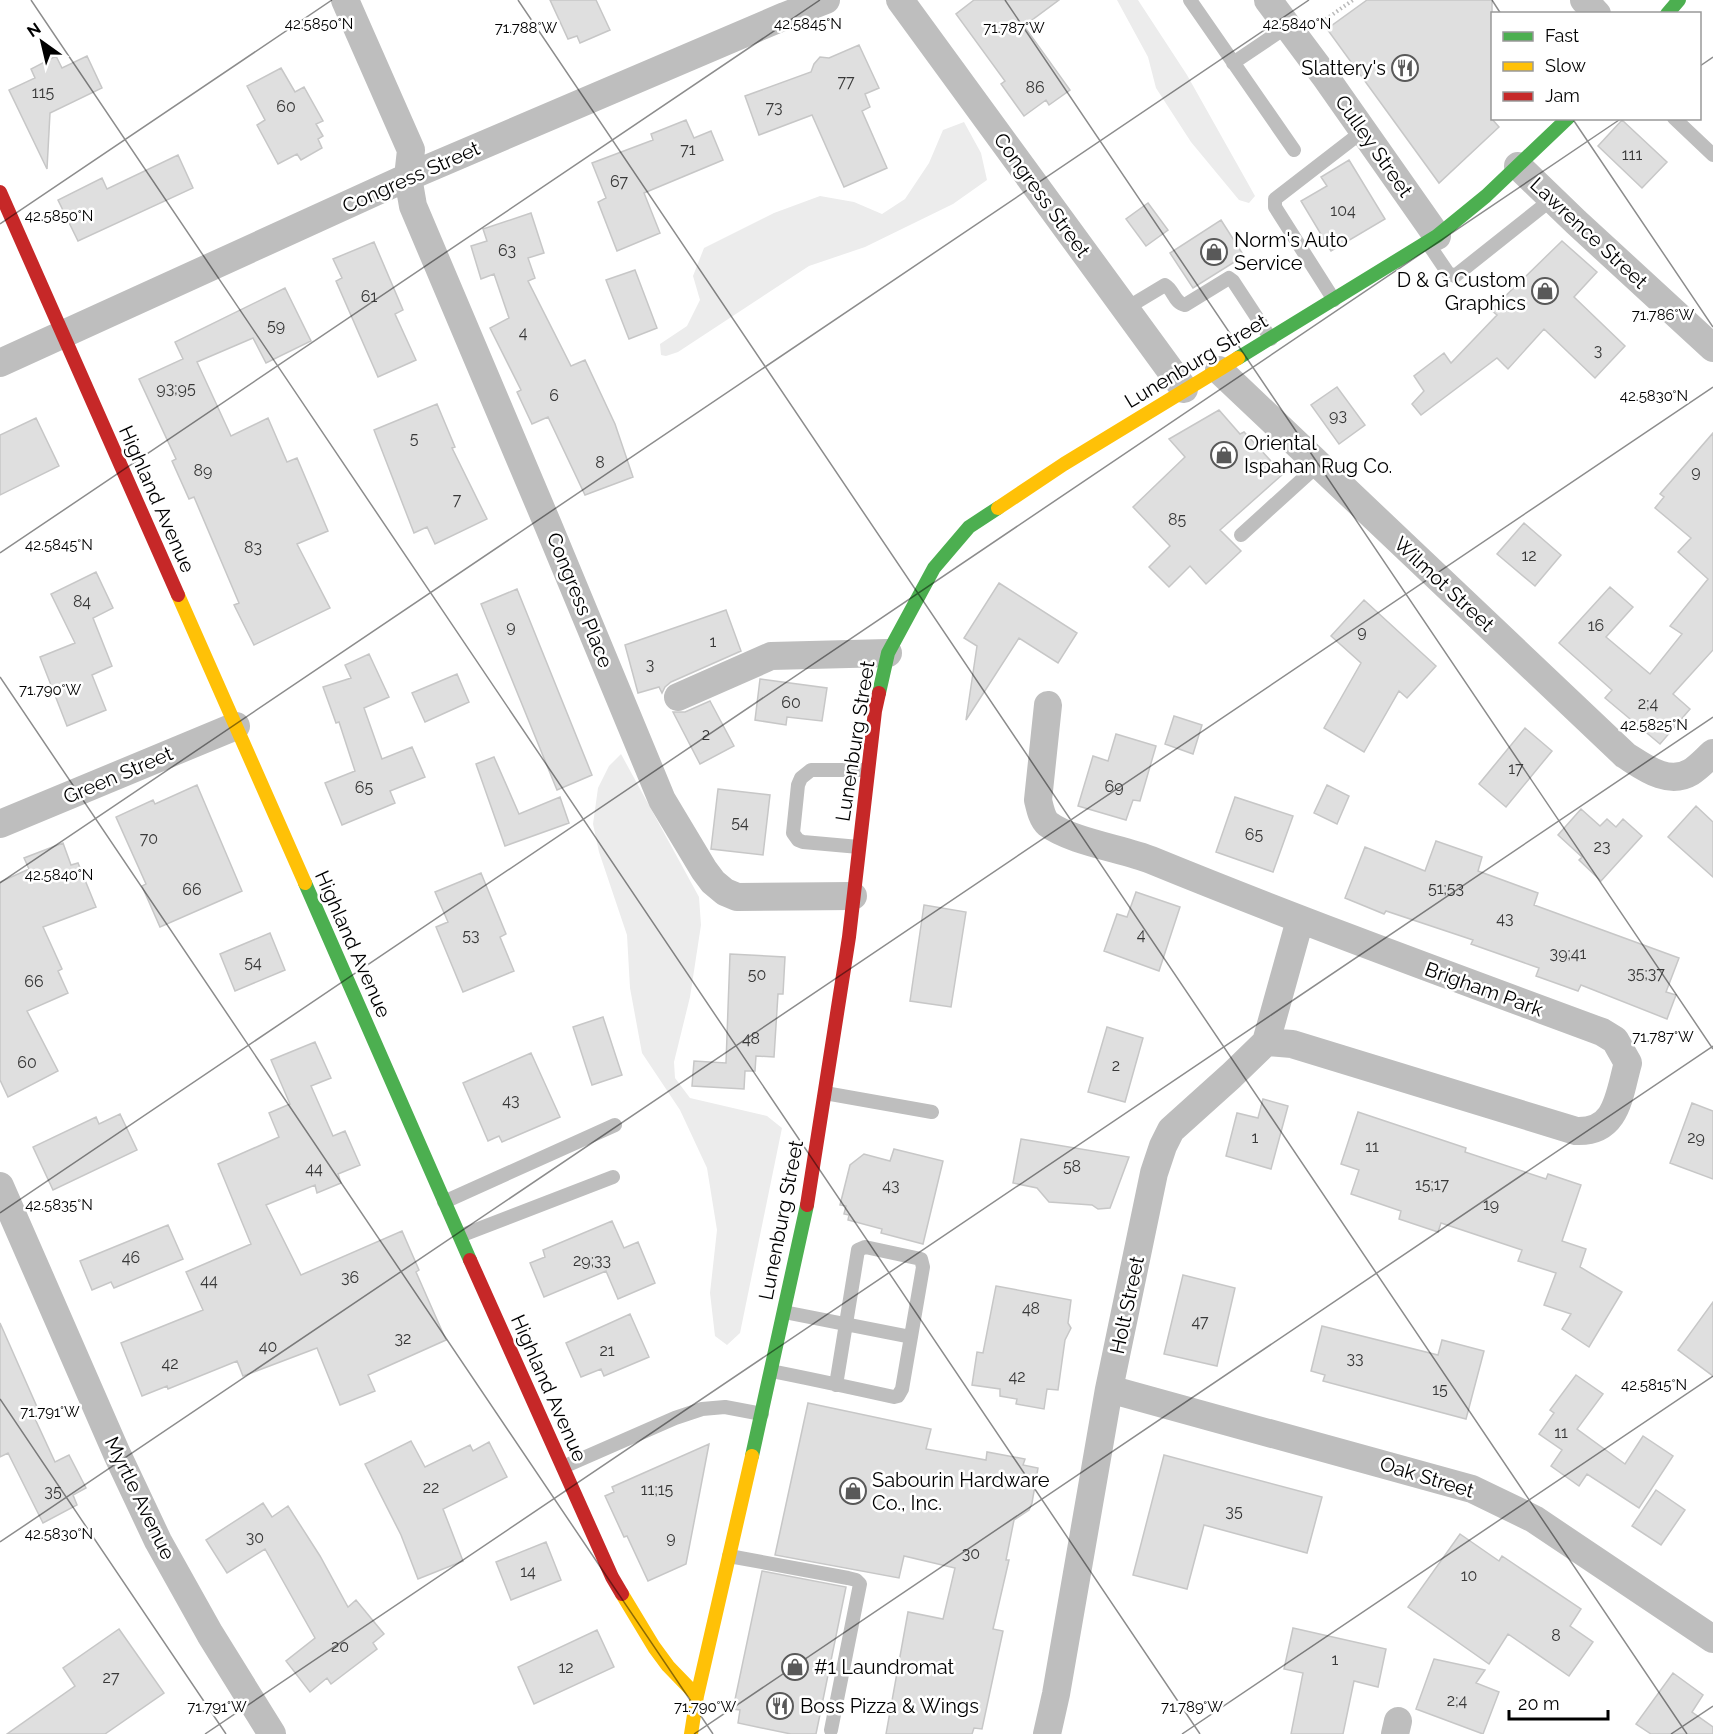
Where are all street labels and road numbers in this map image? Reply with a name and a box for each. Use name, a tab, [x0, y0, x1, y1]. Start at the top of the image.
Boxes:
street label: Culley Street	[1330, 90, 1418, 202]
street label: Congress Street	[989, 128, 1095, 262]
street label: Congress Street	[339, 136, 484, 218]
street label: Lawrence Street	[1525, 172, 1653, 294]
street label: Lunenburg Street	[1120, 309, 1272, 413]
street label: Highland Avenue	[114, 422, 200, 576]
street label: Congress Place	[542, 529, 618, 671]
street label: Wilmot Street	[1389, 532, 1499, 637]
street label: Lunenburg Street	[830, 659, 880, 823]
street label: Green Street	[60, 741, 177, 809]
street label: Highland Avenue	[310, 867, 396, 1021]
street label: Brigham Park	[1422, 957, 1547, 1022]
street label: Lunenburg Street	[754, 1138, 808, 1302]
street label: Holt Street	[1105, 1254, 1149, 1356]
street label: Highland Avenue	[506, 1311, 592, 1465]
street label: Myrtle Avenue	[100, 1433, 180, 1564]
street label: Oak Street	[1377, 1451, 1477, 1503]

